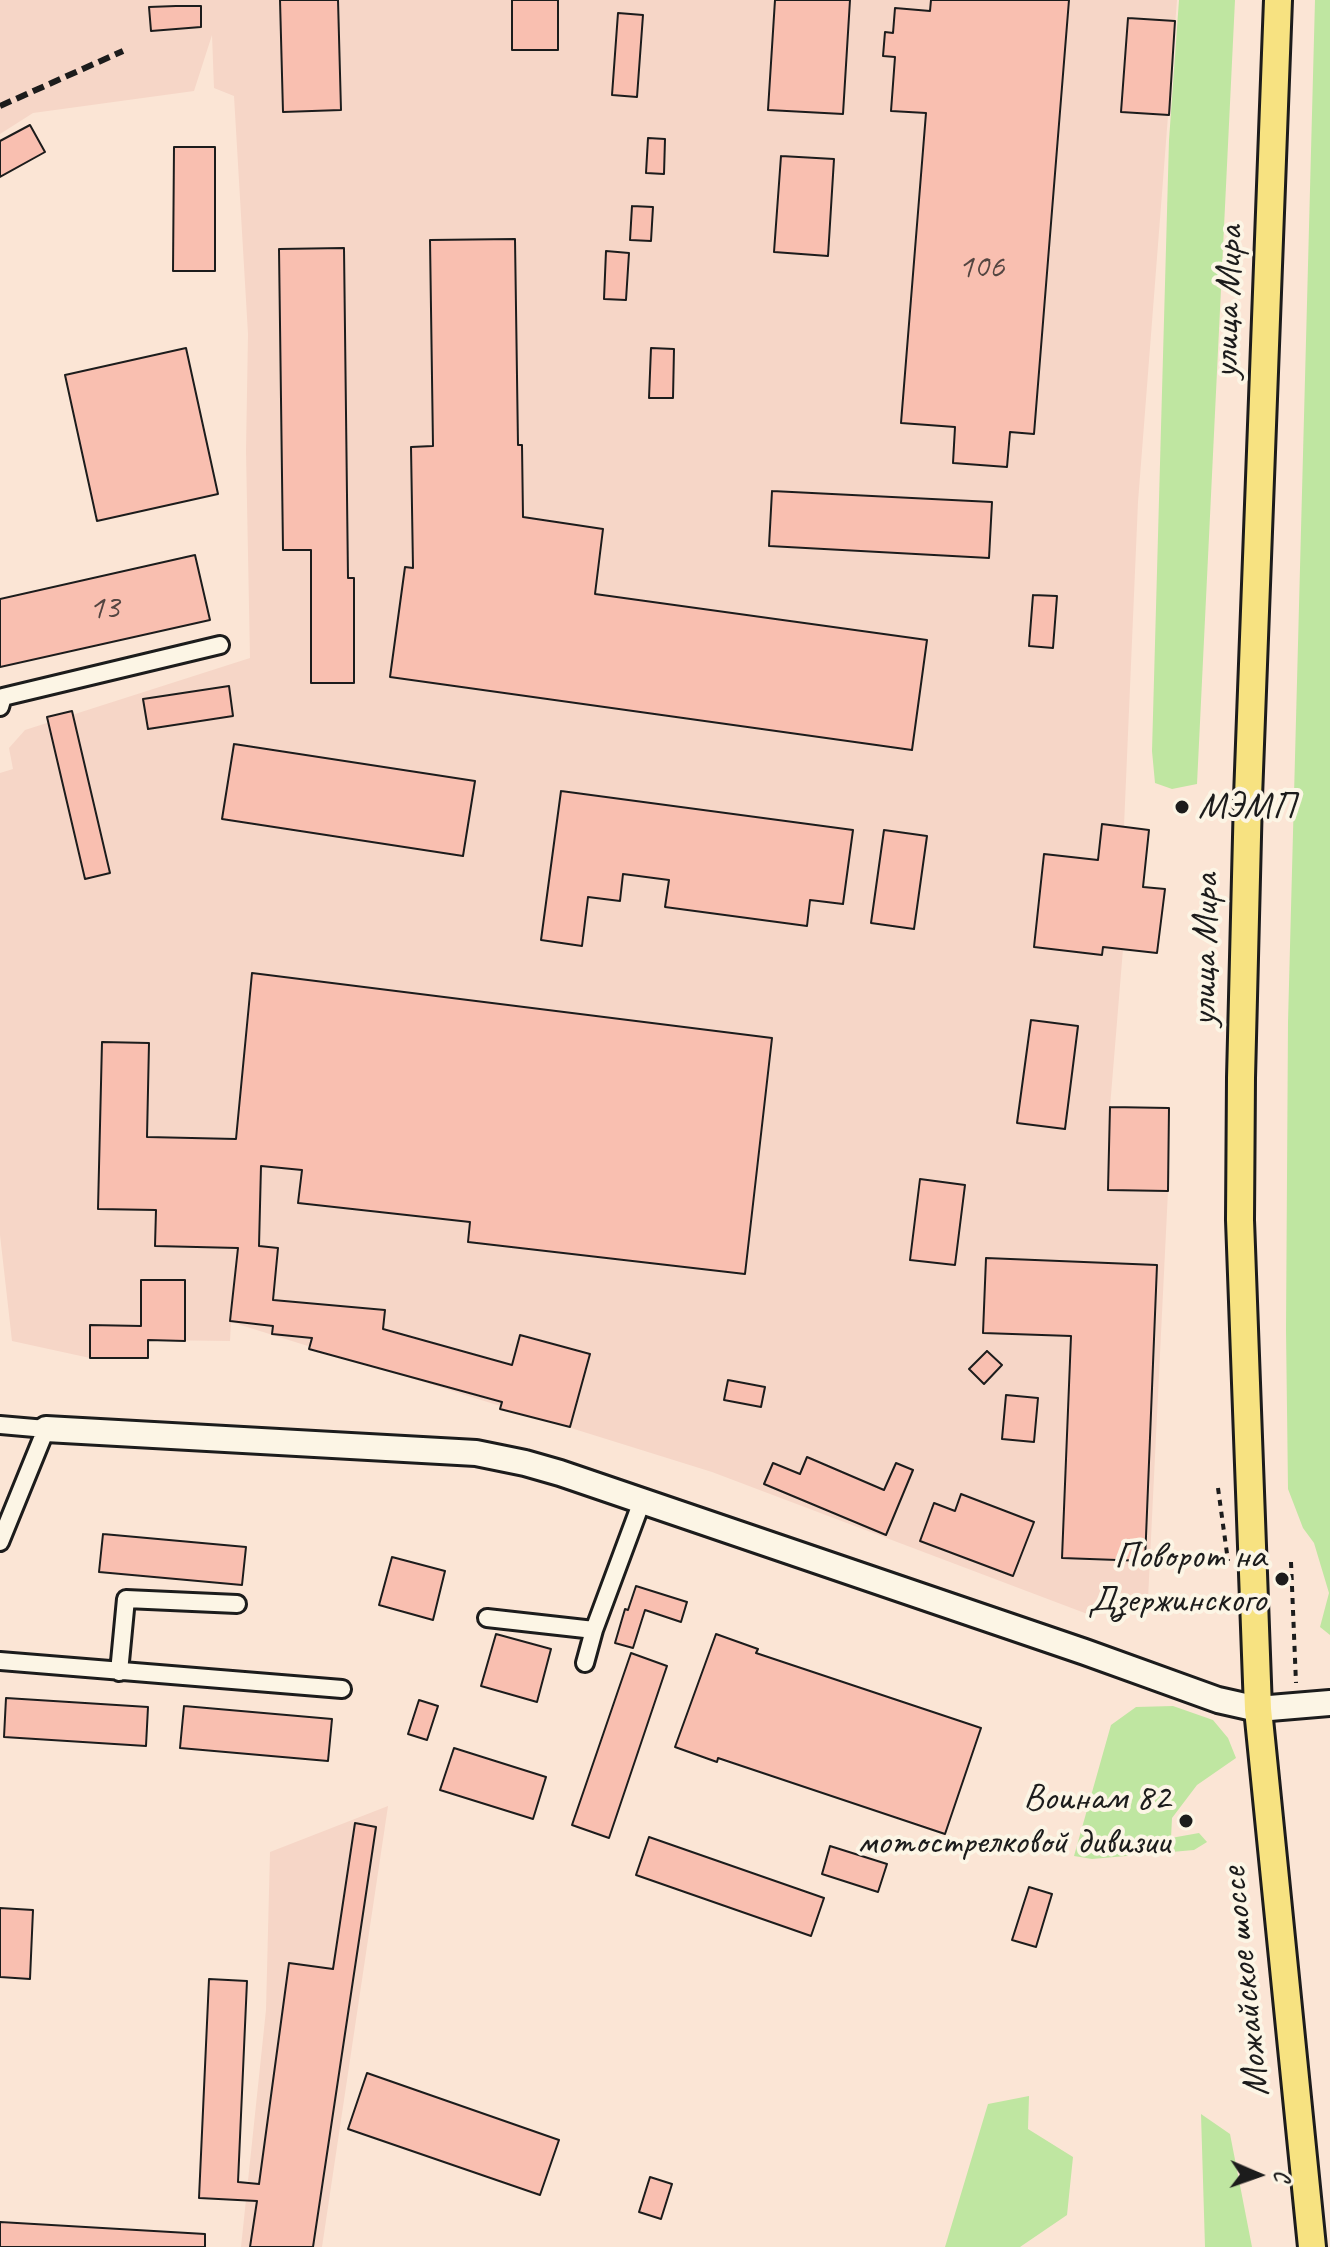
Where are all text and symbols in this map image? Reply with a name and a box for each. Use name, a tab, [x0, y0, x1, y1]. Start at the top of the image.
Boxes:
street label: улица Мира	[1204, 225, 1254, 379]
house number: 106	[958, 248, 1004, 288]
house number: 13	[89, 589, 119, 629]
place label: МЭМП	[1198, 784, 1294, 830]
marker: МЭМП	[1173, 798, 1191, 816]
street label: улица Мира	[1182, 873, 1230, 1027]
place label: Поворот на Дзержинского	[1088, 1534, 1266, 1624]
marker: Поворот на Дзержинского	[1273, 1570, 1291, 1588]
place label: Воинам 82 мотострелковой дивизии	[857, 1776, 1170, 1866]
marker: Воинам 82 мотострелковой дивизии	[1177, 1812, 1195, 1830]
street label: Можайское шоссе	[1211, 1865, 1281, 2099]
north arrow	[1218, 2135, 1298, 2215]
text: С	[1268, 2170, 1296, 2182]

